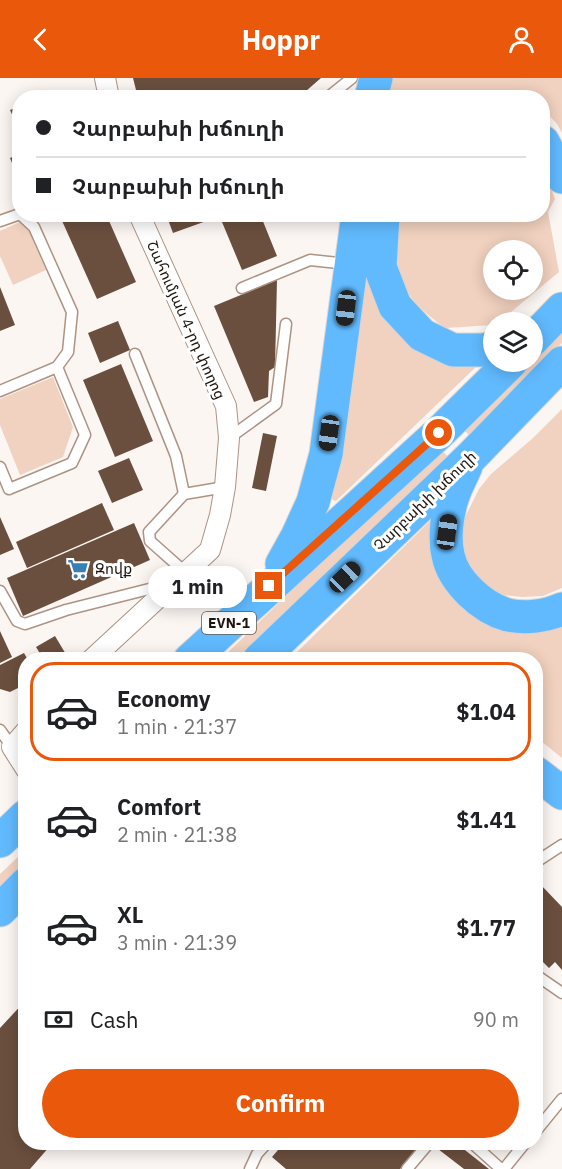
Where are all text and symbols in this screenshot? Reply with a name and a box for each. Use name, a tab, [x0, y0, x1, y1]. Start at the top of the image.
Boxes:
text: Hoppr	[242, 22, 320, 57]
icon: back	[24, 23, 57, 56]
icon: person	[505, 23, 538, 56]
text: Չարբախի խճուղի	[72, 113, 285, 142]
text: Չարբախի խճուղի	[72, 171, 285, 200]
street label: Շահումյան 4-րդ փողոց	[143, 238, 230, 402]
map controls	[483, 240, 543, 372]
button: locate	[483, 240, 543, 300]
car	[335, 289, 357, 327]
button: layers	[483, 312, 543, 372]
car	[318, 414, 340, 452]
route start	[425, 419, 452, 446]
street label: Չարբախի խճուղի	[369, 447, 480, 555]
car	[436, 513, 458, 551]
supermarket icon: Զովք	[66, 557, 90, 581]
car	[326, 558, 364, 596]
place label: Զովք	[95, 559, 132, 578]
callout: 1 min	[149, 565, 248, 607]
route end	[255, 572, 282, 599]
text: 1 min	[171, 573, 224, 600]
road number: EVN-1	[202, 612, 256, 634]
text: Economy	[117, 684, 211, 713]
icon: car	[45, 685, 99, 739]
text: $1.04	[456, 697, 516, 726]
text: 1 min · 21:37	[117, 713, 237, 740]
text: Comfort	[117, 792, 201, 821]
icon: car	[45, 793, 99, 847]
text: $1.41	[456, 805, 516, 834]
text: 2 min · 21:38	[117, 821, 237, 848]
text: XL	[117, 900, 143, 929]
icon: car	[45, 901, 99, 955]
text: $1.77	[456, 913, 516, 942]
text: 3 min · 21:39	[117, 929, 237, 956]
icon: cash	[42, 1003, 75, 1036]
text: Cash	[90, 1005, 139, 1034]
text: 90 m	[473, 1006, 519, 1033]
button: Confirm	[42, 1069, 519, 1138]

